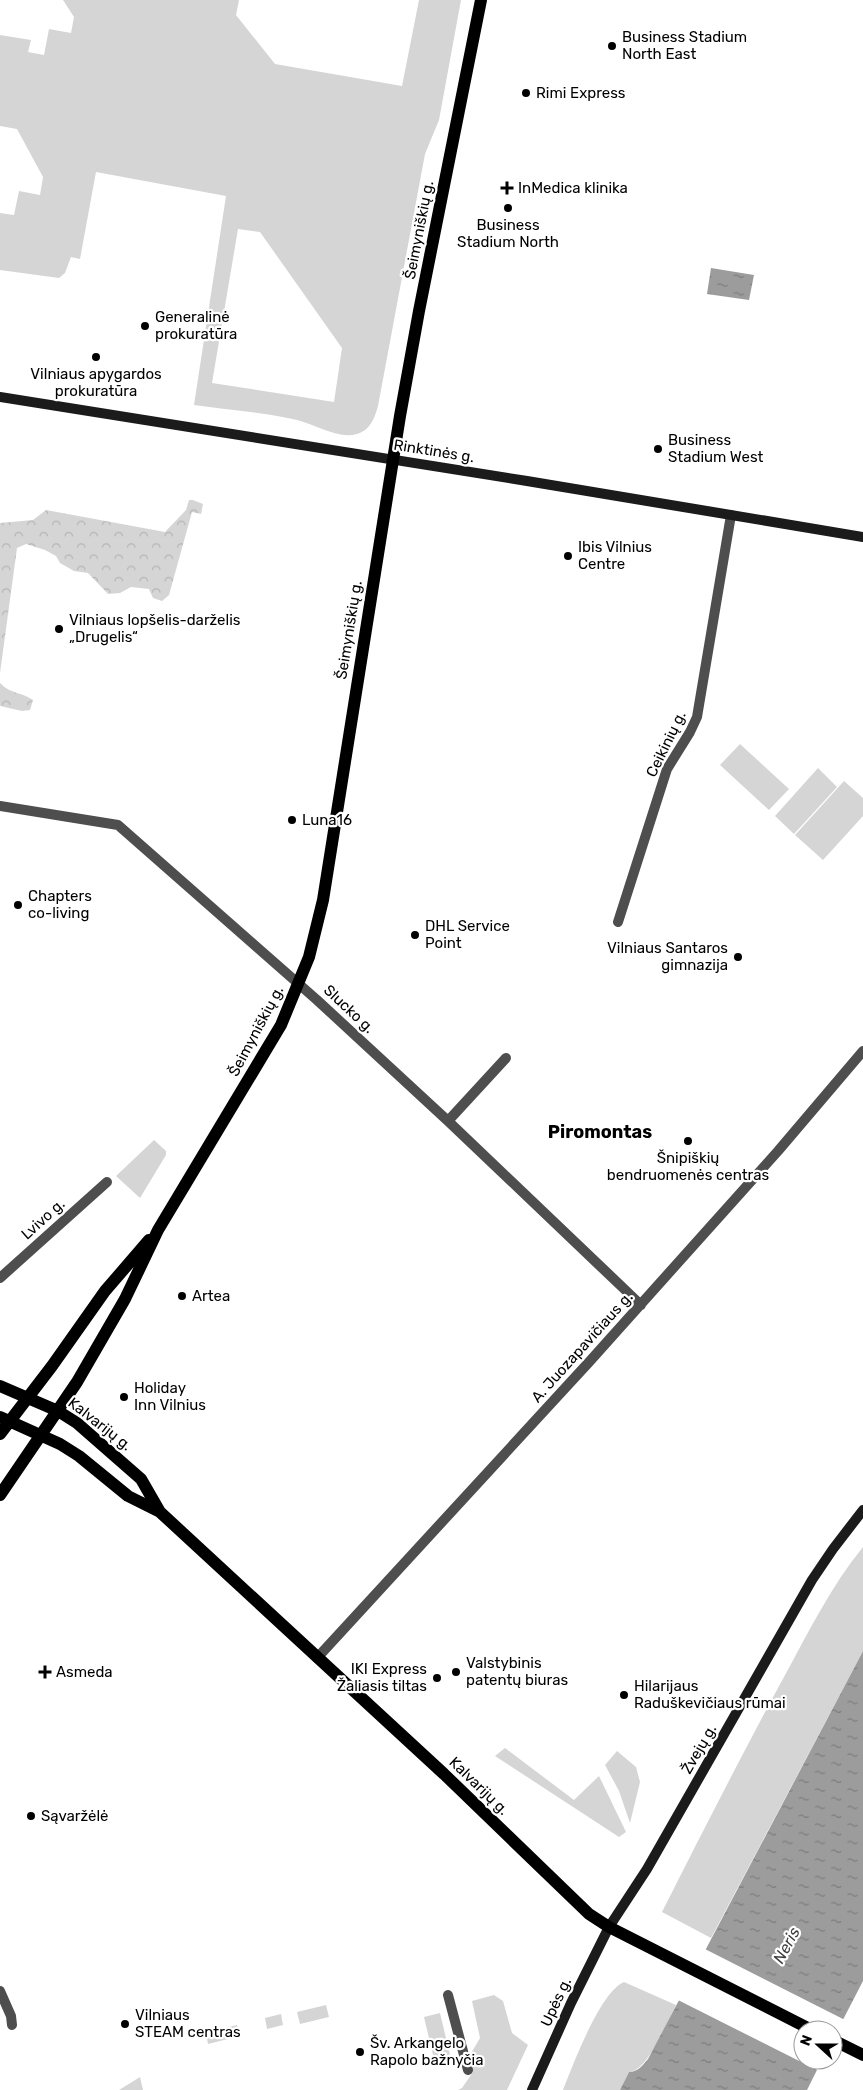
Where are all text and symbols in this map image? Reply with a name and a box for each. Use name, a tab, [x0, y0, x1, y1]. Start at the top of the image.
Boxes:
place label: Business Stadium North East	[622, 28, 747, 63]
marker: Business Stadium North East	[606, 40, 618, 52]
place label: Rimi Express	[536, 84, 626, 102]
marker: Rimi Express	[520, 87, 532, 99]
street label: Šeimyniškių g.	[401, 179, 437, 281]
place label: InMedica klinika	[518, 179, 628, 197]
marker: InMedica klinika	[500, 181, 514, 195]
marker: Business Stadium North	[502, 202, 514, 214]
place label: Business Stadium North	[457, 216, 559, 251]
place label: Generalinė prokuratūra	[155, 308, 237, 343]
marker: Generalinė prokuratūra	[139, 320, 151, 332]
marker: Vilniaus apygardos prokuratūra	[90, 351, 102, 363]
place label: Vilniaus apygardos prokuratūra	[30, 365, 162, 400]
place label: Business Stadium West	[668, 431, 764, 466]
street label: Rinktinės g.	[392, 436, 476, 466]
marker: Business Stadium West	[652, 443, 664, 455]
place label: Ibis Vilnius Centre	[578, 538, 652, 573]
marker: Ibis Vilnius Centre	[562, 550, 574, 562]
street label: Šeimyniškių g.	[332, 579, 366, 681]
place label: Vilniaus lopšelis-darželis „Drugelis“	[69, 611, 241, 646]
marker: Vilniaus lopšelis-darželis „Drugelis“	[53, 623, 65, 635]
street label: Ceikinių g.	[642, 708, 690, 780]
place label: Luna16	[302, 811, 352, 829]
marker: Luna16	[286, 814, 298, 826]
place label: Chapters co-living	[28, 887, 92, 922]
marker: Chapters co-living	[12, 899, 24, 911]
place label: DHL Service Point	[425, 917, 510, 952]
marker: DHL Service Point	[409, 929, 421, 941]
place label: Vilniaus Santaros gimnazija	[607, 939, 728, 974]
marker: Vilniaus Santaros gimnazija	[732, 951, 744, 963]
street label: Slucko g.	[320, 981, 378, 1037]
street label: Šeimyniškių g.	[225, 983, 287, 1079]
district label: Piromontas	[548, 1121, 652, 1143]
marker: Šnipiškių bendruomenės centras	[682, 1135, 694, 1147]
place label: Šnipiškių bendruomenės centras	[607, 1149, 769, 1184]
street label: Lvivo g.	[18, 1195, 68, 1243]
place label: Artea	[192, 1287, 230, 1305]
street label: A. Juozapavičiaus g.	[528, 1288, 636, 1406]
marker: Artea	[176, 1290, 188, 1302]
place label: Holiday Inn Vilnius	[134, 1379, 206, 1414]
marker: Holiday Inn Vilnius	[118, 1391, 130, 1403]
street label: Kalvarijų g.	[65, 1394, 135, 1454]
place label: Valstybinis patentų biuras	[466, 1654, 568, 1689]
place label: IKI Express Žaliasis tiltas	[337, 1660, 427, 1695]
place label: Asmeda	[56, 1663, 113, 1681]
marker: Asmeda	[38, 1665, 52, 1679]
marker: Valstybinis patentų biuras	[450, 1666, 462, 1678]
marker: IKI Express Žaliasis tiltas	[431, 1672, 443, 1684]
place label: Hilarijaus Raduškevičiaus rūmai	[634, 1677, 786, 1712]
marker: Hilarijaus Raduškevičiaus rūmai	[618, 1689, 630, 1701]
street label: Žvejų g.	[678, 1721, 720, 1777]
street label: Kalvarijų g.	[446, 1753, 512, 1819]
place label: Sąvaržėlė	[41, 1807, 108, 1825]
marker: Sąvaržėlė	[25, 1810, 37, 1822]
water label: Neris	[769, 1924, 804, 1967]
street label: Upės g.	[537, 1975, 575, 2029]
place label: Vilniaus STEAM centras	[135, 2006, 241, 2041]
marker: Vilniaus STEAM centras	[119, 2018, 131, 2030]
north arrow	[793, 2020, 843, 2070]
text: N	[797, 2033, 816, 2048]
place label: Šv. Arkangelo Rapolo bažnyčia	[370, 2034, 483, 2069]
marker: Šv. Arkangelo Rapolo bažnyčia	[354, 2046, 366, 2058]

